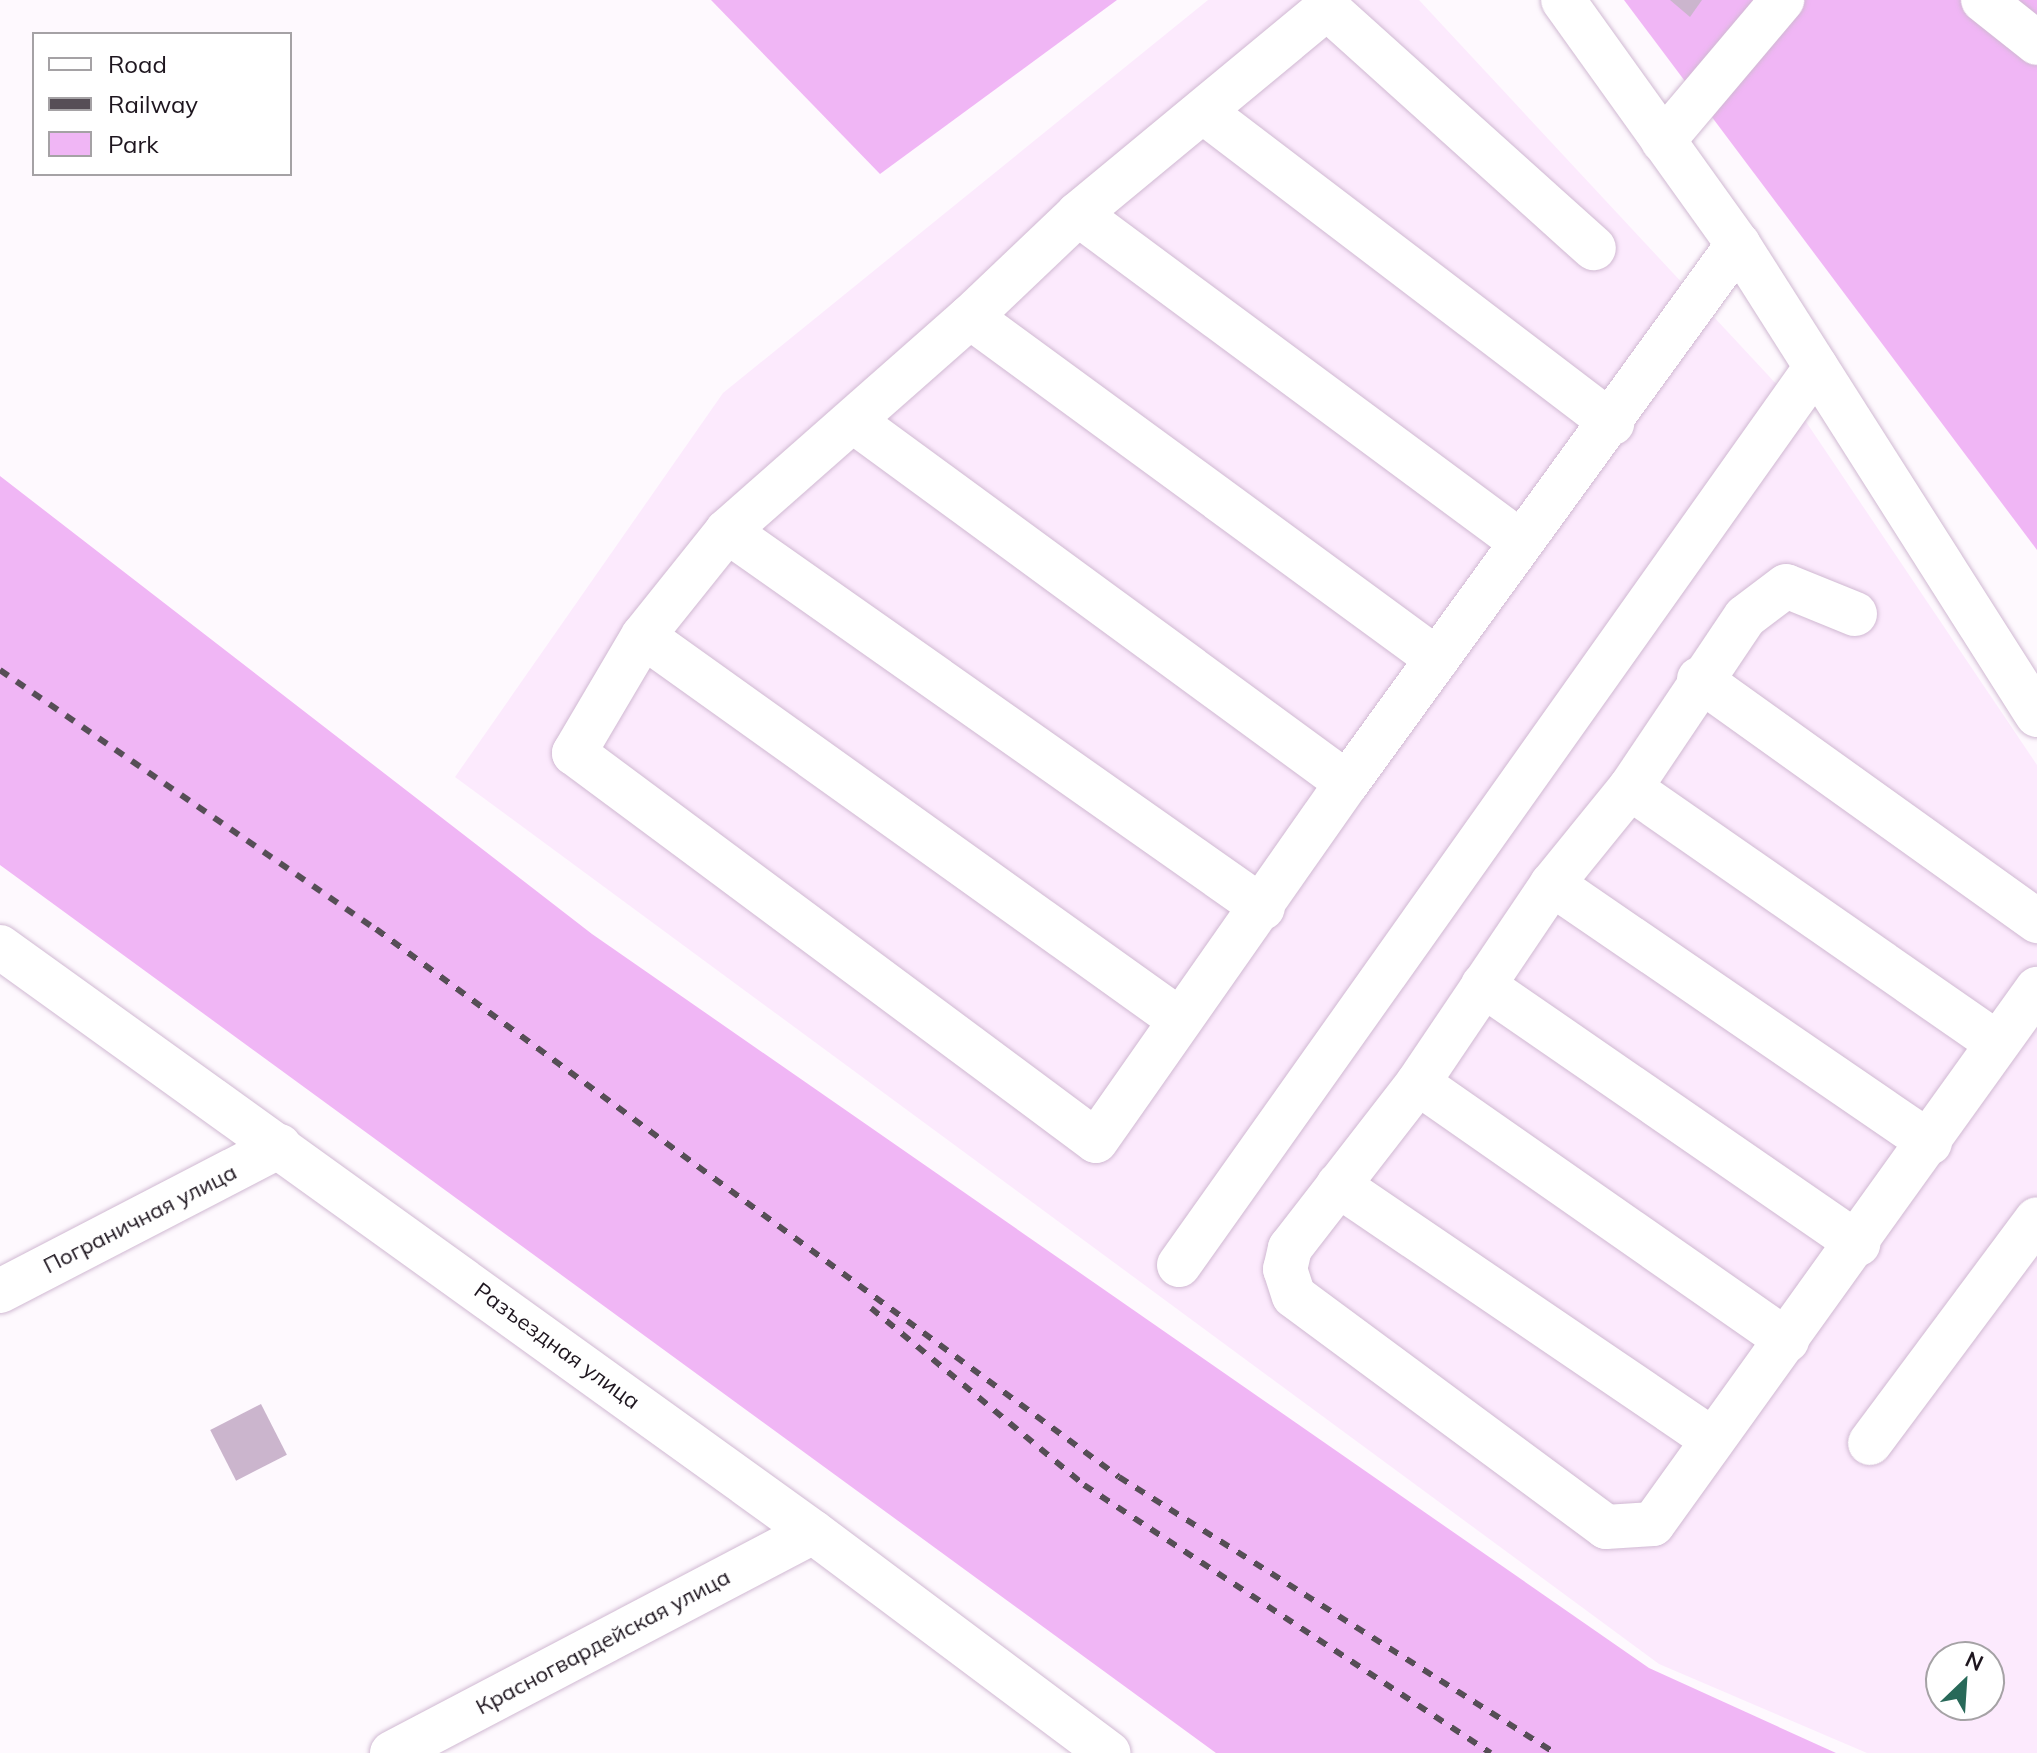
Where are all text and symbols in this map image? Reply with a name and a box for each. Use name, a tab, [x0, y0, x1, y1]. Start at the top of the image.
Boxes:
legend	[32, 32, 292, 176]
text: Road	[108, 49, 167, 79]
text: Railway	[108, 89, 198, 119]
text: Park	[108, 129, 159, 159]
street label: Пограничная улица	[39, 1159, 241, 1279]
street label: Разъездная улица	[469, 1277, 645, 1415]
street label: Красногвардейская улица	[471, 1564, 735, 1720]
north arrow	[1925, 1641, 2005, 1721]
text: N	[1961, 1645, 1988, 1677]

